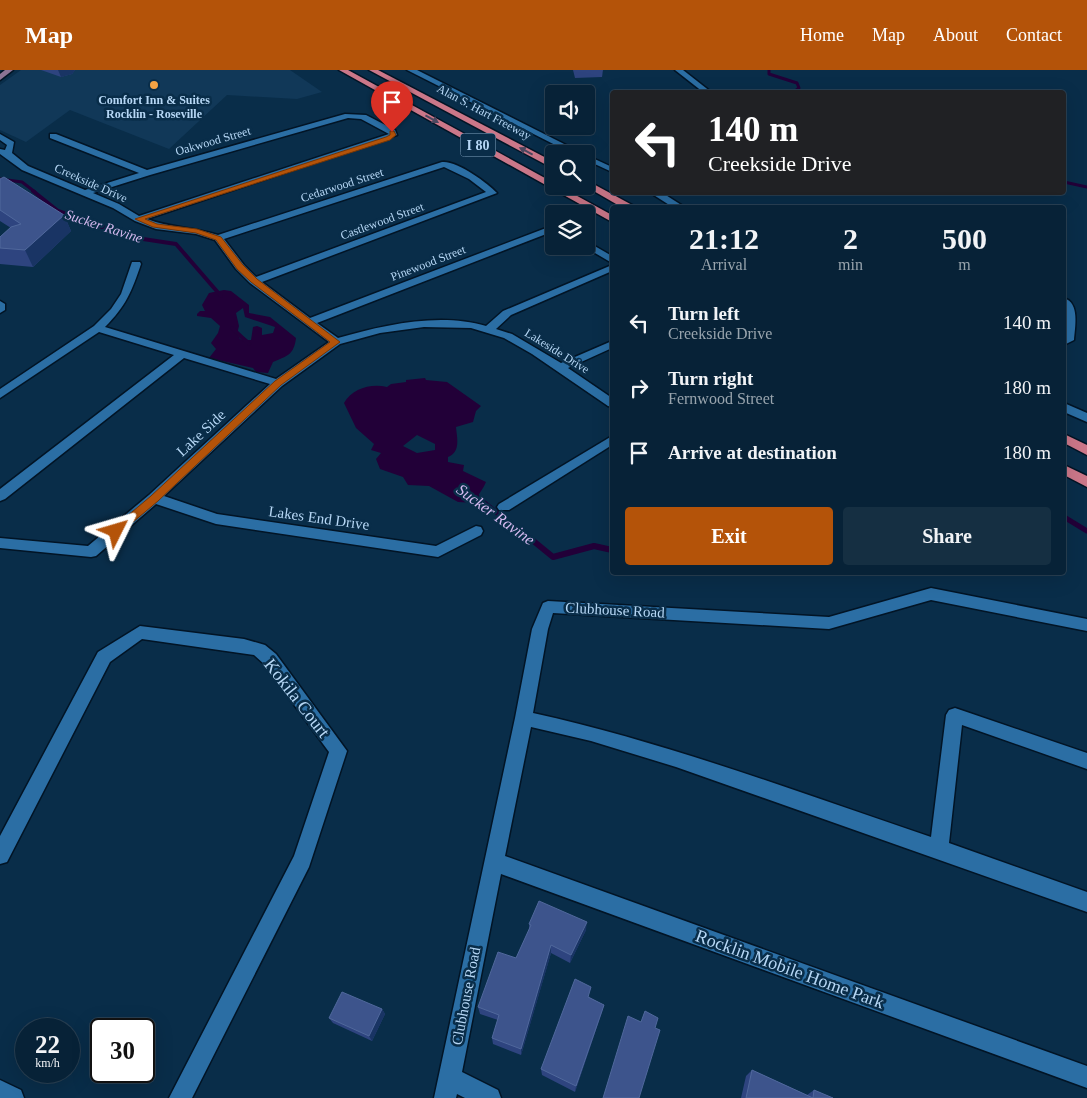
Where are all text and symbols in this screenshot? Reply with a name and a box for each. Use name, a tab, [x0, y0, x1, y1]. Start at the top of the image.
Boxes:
text: Map	[25, 22, 73, 48]
text: Home	[800, 25, 844, 45]
text: Map	[872, 25, 905, 45]
text: About	[933, 25, 978, 45]
text: Contact	[1006, 25, 1062, 45]
marker: Comfort Inn & Suites Rocklin - Roseville	[148, 79, 160, 91]
pin	[371, 81, 413, 132]
street label: Alan S. Hart Freeway	[435, 81, 533, 143]
map controls	[545, 85, 595, 255]
button: sound	[545, 85, 595, 135]
icon: arrive	[378, 88, 406, 116]
place label: Comfort Inn & Suites Rocklin - Roseville	[98, 93, 210, 121]
icon: left	[625, 110, 690, 175]
text: 140 m	[708, 110, 798, 149]
one-way arrow	[424, 115, 439, 123]
street label: Oakwood Street	[174, 123, 253, 158]
road number: I 80	[460, 134, 496, 156]
button: search	[545, 145, 595, 195]
one-way arrow	[518, 147, 533, 155]
text: Creekside Drive	[708, 151, 852, 176]
street label: Creekside Drive	[52, 161, 130, 205]
street label: Cedarwood Street	[299, 165, 386, 205]
street label: Castlewood Street	[338, 199, 426, 243]
button: layers	[545, 205, 595, 255]
water label: Sucker Ravine	[63, 207, 144, 246]
text: 21:12	[689, 222, 759, 255]
text: 2	[843, 222, 858, 255]
text: 500	[942, 222, 987, 255]
street label: Pinewood Street	[389, 242, 468, 284]
text: Arrival	[701, 256, 747, 273]
text: min	[838, 256, 863, 273]
text: m	[958, 256, 971, 273]
text: Turn left	[668, 303, 740, 324]
icon: left	[625, 309, 653, 337]
text: 140 m	[1003, 312, 1051, 333]
text: Creekside Drive	[668, 325, 772, 342]
street label: Lakeside Drive	[522, 326, 592, 376]
text: Turn right	[668, 368, 753, 389]
icon: right	[625, 374, 653, 402]
text: 180 m	[1003, 377, 1051, 398]
text: Fernwood Street	[668, 390, 774, 407]
street label: Lake Side	[173, 406, 229, 459]
icon: arrive	[625, 439, 653, 467]
text: Arrive at destination	[668, 442, 837, 463]
text: 180 m	[1003, 442, 1051, 463]
water label: Sucker Ravine	[454, 481, 538, 548]
street label: Lakes End Drive	[268, 503, 371, 533]
position arrow	[89, 504, 141, 556]
button: Exit	[625, 507, 833, 565]
button: Share	[843, 507, 1051, 565]
street label: Clubhouse Road	[565, 599, 666, 621]
street label: Kokila Court	[260, 655, 334, 741]
street label: Rocklin Mobile Home Park	[693, 925, 887, 1013]
street label: Clubhouse Road	[449, 945, 483, 1046]
speed limit sign: 30	[90, 1018, 155, 1083]
text: 22	[35, 1031, 60, 1058]
text: km/h	[35, 1056, 60, 1070]

